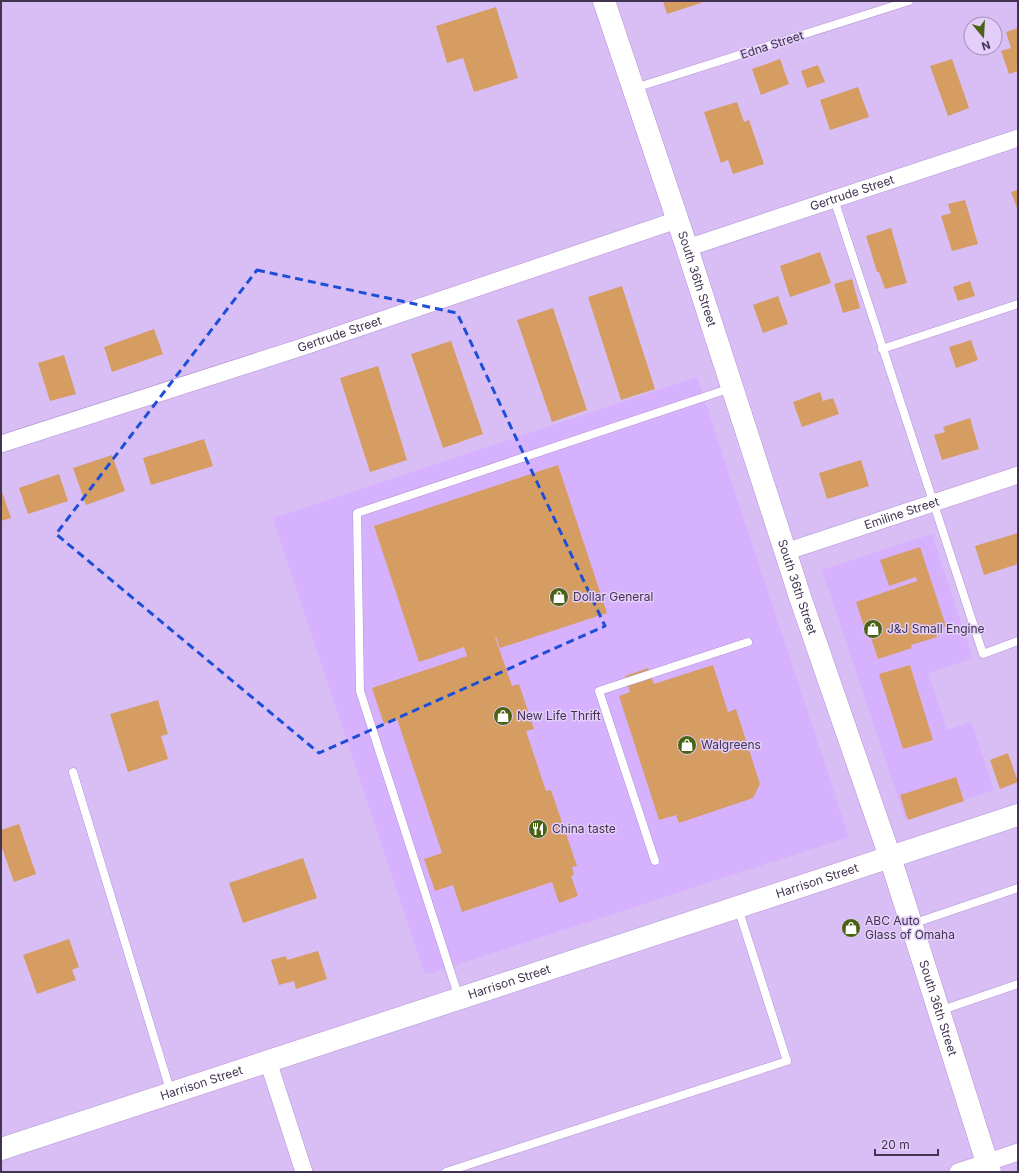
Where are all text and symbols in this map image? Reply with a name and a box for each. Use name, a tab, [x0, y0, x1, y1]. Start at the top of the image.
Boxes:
north arrow	[963, 16, 1003, 56]
street label: Edna Street	[738, 27, 805, 62]
text: N	[980, 38, 992, 53]
street label: Gertrude Street	[808, 172, 896, 214]
street label: South 36th Street	[675, 229, 720, 328]
street label: Gertrude Street	[295, 313, 384, 355]
street label: Emiline Street	[862, 494, 941, 532]
street label: South 36th Street	[775, 537, 820, 637]
shop icon: Dollar General	[548, 586, 570, 608]
place label: Dollar General	[573, 589, 654, 604]
shop icon: J&J Small Engine	[862, 618, 884, 640]
place label: J&J Small Engine	[887, 621, 985, 636]
shop icon: New Life Thrift	[492, 705, 514, 727]
place label: New Life Thrift	[517, 708, 601, 723]
shop icon: Walgreens	[676, 734, 698, 756]
place label: Walgreens	[701, 737, 761, 752]
restaurant icon: China taste	[527, 818, 549, 840]
place label: China taste	[552, 821, 616, 836]
street label: Harrison Street	[774, 860, 860, 901]
place label: ABC Auto Glass of Omaha	[865, 913, 955, 942]
shop icon: ABC Auto Glass of Omaha	[840, 917, 862, 939]
street label: South 36th Street	[916, 958, 961, 1058]
street label: Harrison Street	[466, 961, 552, 1002]
street label: Harrison Street	[158, 1062, 245, 1103]
scale bar	[875, 1131, 938, 1157]
text: 20 m	[881, 1137, 910, 1152]

